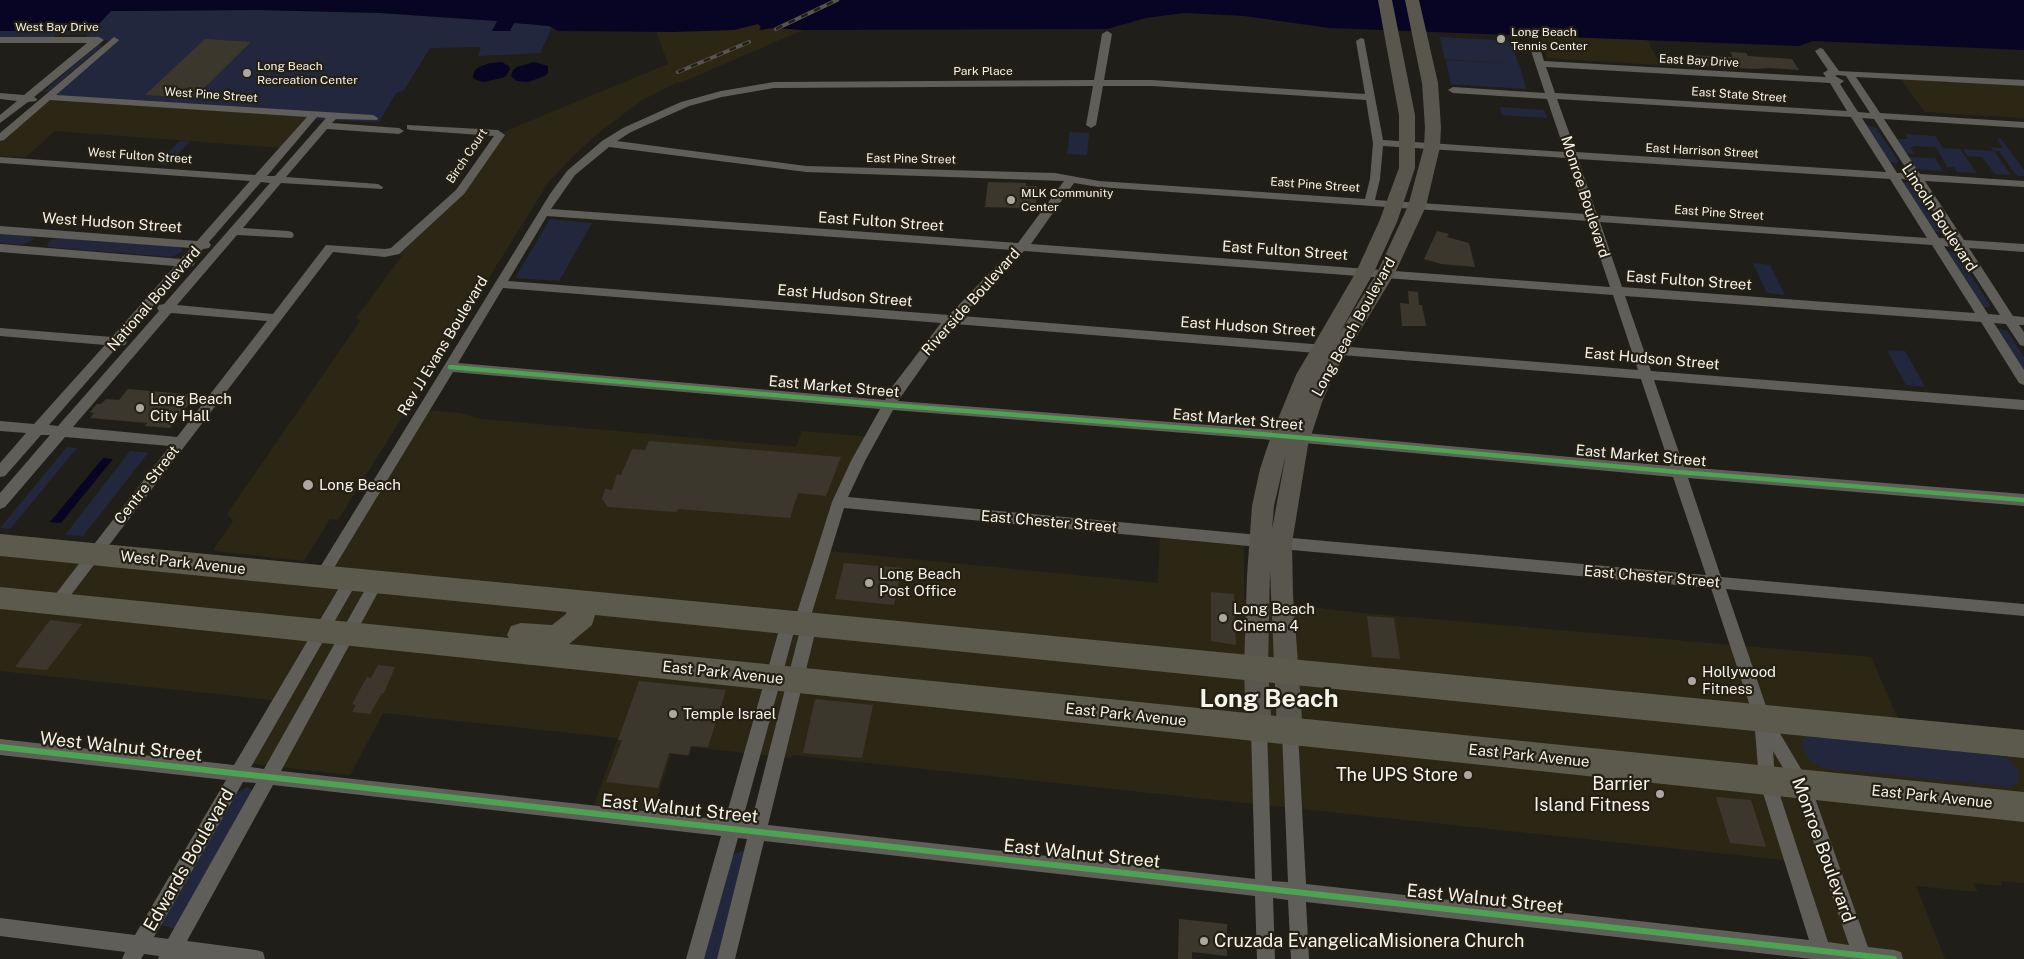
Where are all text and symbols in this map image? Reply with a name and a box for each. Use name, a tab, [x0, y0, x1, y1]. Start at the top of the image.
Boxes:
street label: West Bay Drive	[15, 20, 99, 34]
place label: Long Beach Tennis Center	[1511, 25, 1588, 53]
marker: Long Beach Tennis Center	[1495, 33, 1507, 45]
street label: East Bay Drive	[1659, 52, 1739, 70]
place label: Long Beach Recreation Center	[257, 59, 358, 87]
street label: Park Place	[953, 64, 1013, 78]
marker: Long Beach Recreation Center	[241, 67, 253, 79]
street label: East State Street	[1691, 84, 1787, 106]
street label: West Pine Street	[164, 85, 258, 105]
street label: Birch Court	[443, 126, 491, 186]
street label: Monroe Boulevard	[1557, 134, 1613, 260]
street label: East Harrison Street	[1645, 141, 1759, 161]
street label: West Fulton Street	[87, 145, 193, 167]
street label: East Pine Street	[866, 151, 956, 167]
street label: Lincoln Boulevard	[1897, 161, 1981, 275]
street label: East Pine Street	[1270, 175, 1360, 195]
place label: MLK Community Center	[1021, 186, 1113, 214]
marker: MLK Community Center	[1005, 194, 1017, 206]
street label: East Pine Street	[1674, 203, 1764, 223]
street label: West Hudson Street	[41, 209, 183, 237]
street label: East Fulton Street	[817, 209, 945, 235]
street label: East Fulton Street	[1221, 238, 1349, 264]
street label: National Boulevard	[104, 243, 204, 355]
street label: Riverside Boulevard	[918, 245, 1024, 359]
street label: Long Beach Boulevard	[1308, 254, 1400, 400]
street label: East Fulton Street	[1625, 268, 1753, 294]
street label: Rev JJ Evans Boulevard	[394, 273, 492, 419]
street label: East Hudson Street	[777, 281, 913, 311]
street label: East Hudson Street	[1180, 313, 1316, 341]
street label: East Hudson Street	[1584, 344, 1720, 374]
street label: East Market Street	[768, 372, 900, 402]
place label: Long Beach City Hall	[150, 390, 232, 425]
marker: Long Beach City Hall	[134, 402, 146, 414]
street label: East Market Street	[1172, 405, 1304, 435]
street label: East Market Street	[1575, 441, 1707, 471]
street label: Centre Street	[111, 442, 183, 528]
place label: Long Beach	[319, 476, 401, 494]
marker: Long Beach	[301, 478, 315, 492]
street label: East Chester Street	[980, 507, 1118, 537]
street label: West Park Avenue	[119, 547, 247, 579]
street label: East Chester Street	[1583, 562, 1721, 592]
place label: Long Beach Post Office	[879, 565, 961, 600]
marker: Long Beach Post Office	[863, 577, 875, 589]
place label: Long Beach Cinema 4	[1233, 600, 1315, 635]
marker: Long Beach Cinema 4	[1217, 612, 1229, 624]
street label: East Park Avenue	[662, 658, 784, 688]
place label: Hollywood Fitness	[1702, 663, 1776, 698]
marker: Hollywood Fitness	[1686, 675, 1698, 687]
district label: Long Beach	[1200, 684, 1338, 714]
street label: East Park Avenue	[1065, 700, 1187, 730]
place label: Temple Israel	[683, 705, 776, 723]
marker: Temple Israel	[667, 708, 679, 720]
street label: West Walnut Street	[39, 728, 203, 766]
street label: East Park Avenue	[1468, 741, 1590, 771]
place label: The UPS Store	[1336, 764, 1458, 786]
marker: The UPS Store	[1462, 769, 1474, 781]
place label: Barrier Island Fitness	[1534, 773, 1650, 816]
street label: Monroe Boulevard	[1787, 775, 1859, 925]
street label: East Park Avenue	[1871, 782, 1993, 812]
street label: Edwards Boulevard	[139, 785, 239, 935]
marker: Barrier Island Fitness	[1654, 788, 1666, 800]
street label: East Walnut Street	[600, 790, 760, 828]
street label: East Walnut Street	[1002, 835, 1162, 873]
street label: East Walnut Street	[1405, 880, 1565, 918]
place label: Cruzada EvangelicaMisionera Church	[1214, 930, 1524, 952]
marker: Cruzada EvangelicaMisionera Church	[1198, 935, 1210, 947]

